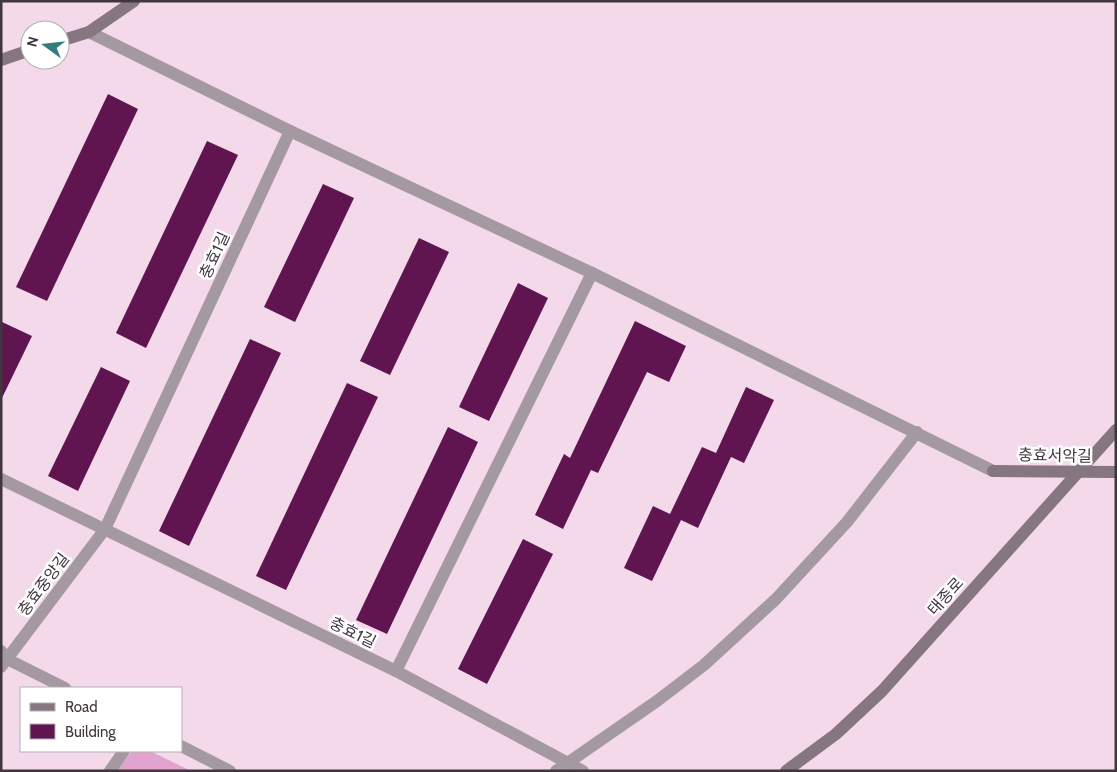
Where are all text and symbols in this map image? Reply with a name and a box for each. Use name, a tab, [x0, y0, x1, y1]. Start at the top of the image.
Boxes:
north arrow	[20, 20, 70, 70]
text: N	[22, 35, 42, 49]
street label: 충효1길	[195, 229, 233, 282]
street label: 충효서악길	[1018, 445, 1092, 466]
street label: 충효중앙길	[14, 549, 73, 619]
street label: 태종로	[924, 573, 967, 619]
street label: 충효1길	[326, 613, 379, 652]
legend	[20, 687, 182, 752]
text: Road	[65, 698, 98, 716]
text: Building	[65, 723, 116, 741]

